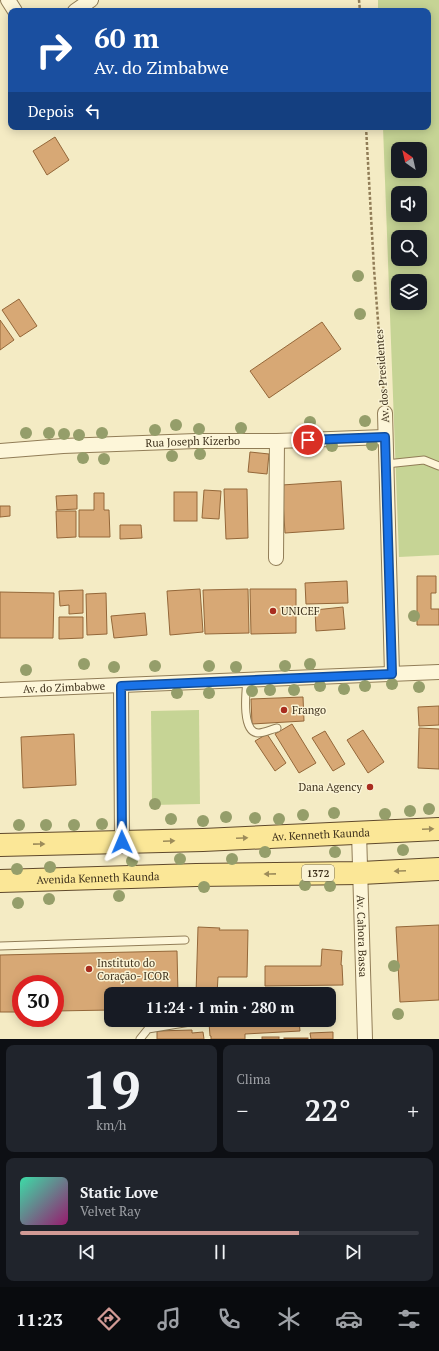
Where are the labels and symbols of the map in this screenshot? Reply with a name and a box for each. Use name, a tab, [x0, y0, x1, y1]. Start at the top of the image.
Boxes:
north arrow	[391, 142, 427, 178]
street label: Av. dos Presidentes	[372, 329, 392, 423]
pin	[291, 423, 325, 457]
street label: Rua Joseph Kizerbo	[145, 434, 240, 450]
place label: UNICEF	[281, 604, 320, 618]
marker: UNICEF	[268, 606, 278, 616]
street label: Av. do Zimbabwe	[22, 679, 106, 696]
place label: Frango	[292, 703, 326, 717]
marker: Frango	[279, 705, 289, 715]
place label: Dana Agency	[298, 780, 362, 794]
marker: Dana Agency	[365, 782, 375, 792]
position arrow	[101, 821, 143, 863]
street label: Av. Kenneth Kaunda	[271, 825, 371, 844]
one-way arrow	[422, 826, 434, 833]
one-way arrow	[236, 835, 249, 841]
one-way arrow	[163, 838, 176, 844]
one-way arrow	[33, 841, 46, 847]
road number: 1372	[302, 865, 334, 881]
one-way arrow	[393, 868, 406, 874]
street label: Avenida Kenneth Kaunda	[36, 869, 160, 887]
one-way arrow	[263, 871, 276, 877]
street label: Av. Cahora Bassa	[354, 895, 370, 978]
place label: Instituto do Coração- ICOR	[97, 956, 169, 983]
marker: Instituto do Coração- ICOR	[84, 964, 94, 974]
speed limit sign: 30	[12, 975, 64, 1027]

